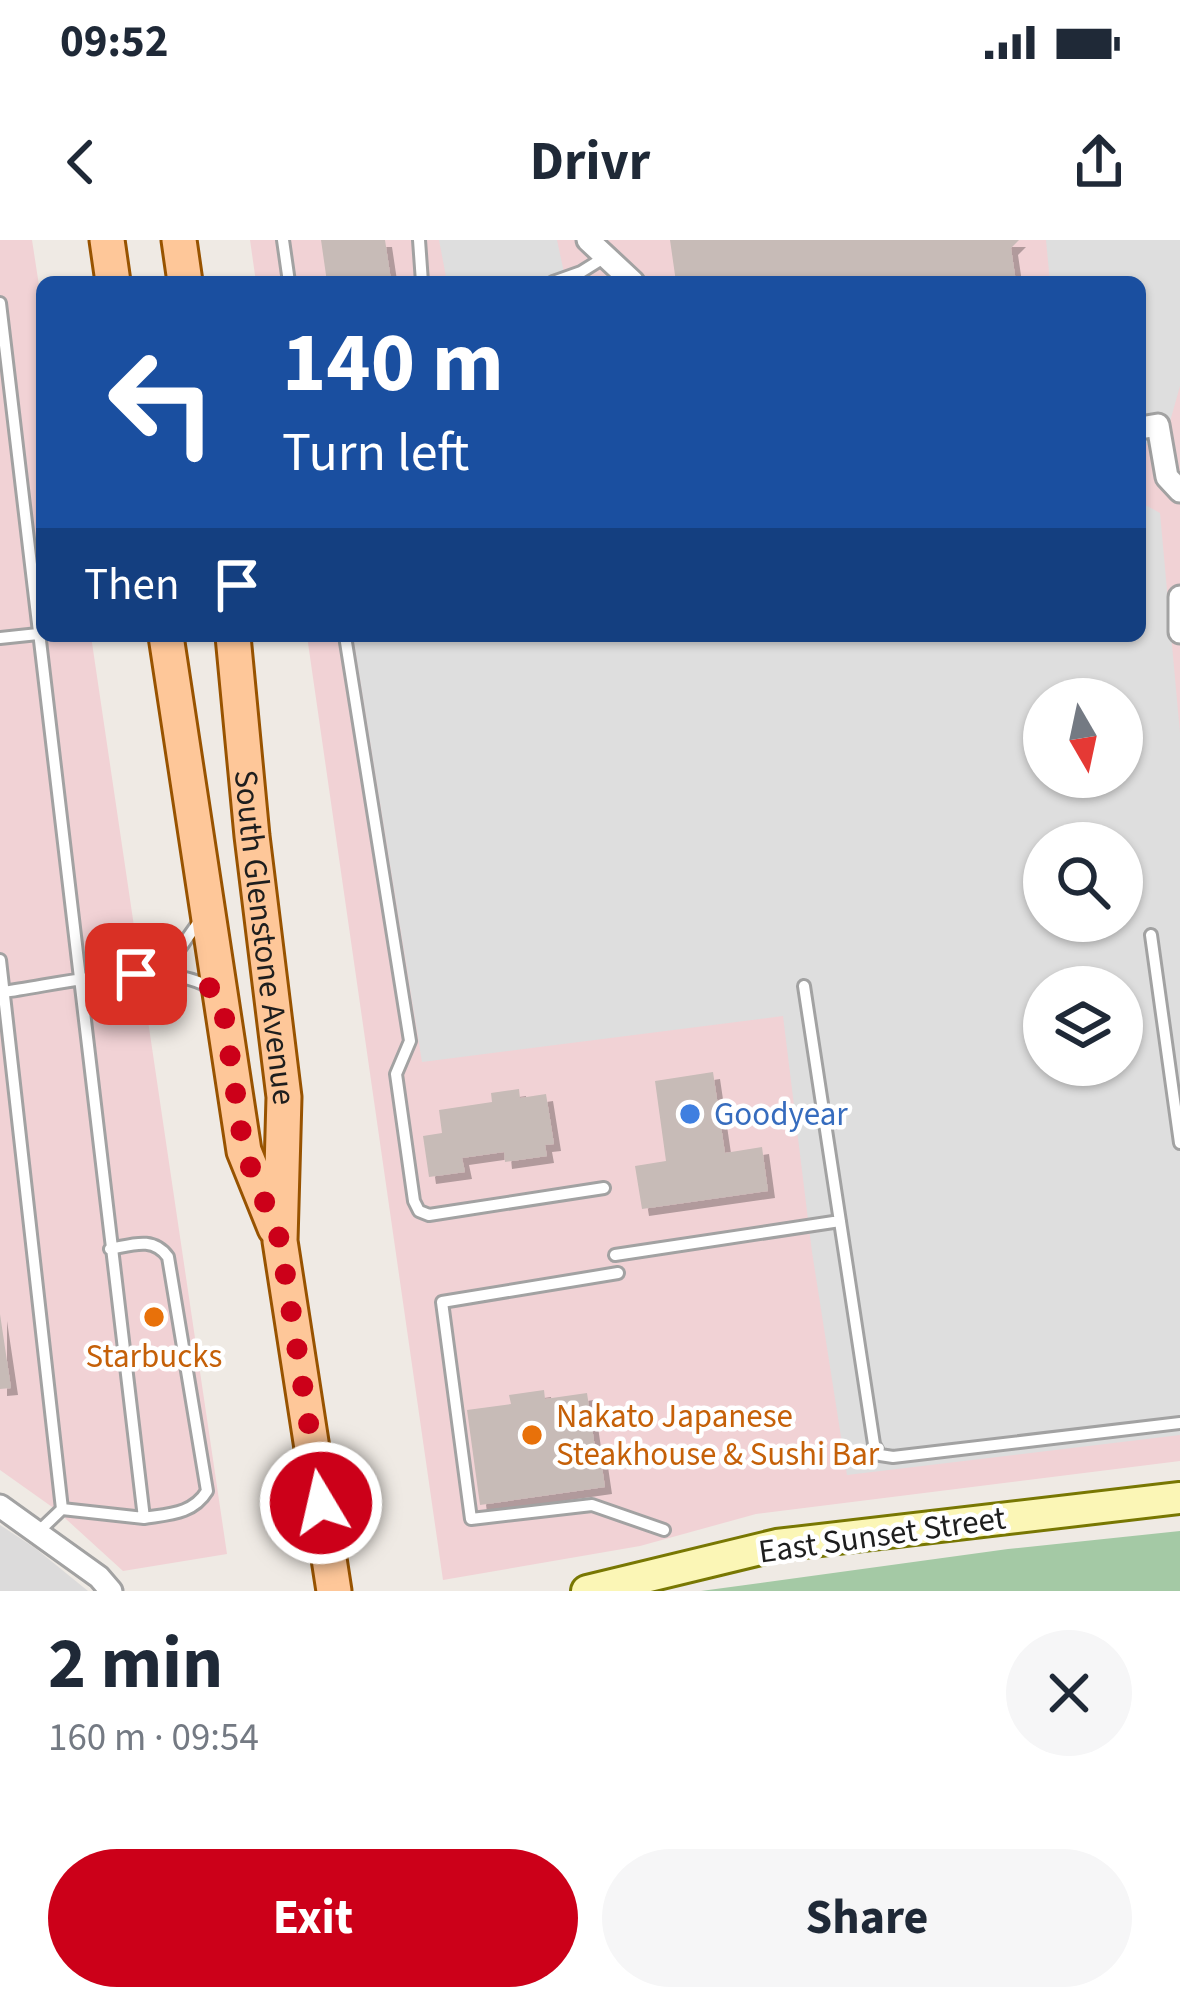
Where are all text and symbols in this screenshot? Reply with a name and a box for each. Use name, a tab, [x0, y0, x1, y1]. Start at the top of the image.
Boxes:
text: 09:52	[60, 10, 169, 74]
text: Drivr	[530, 124, 650, 201]
icon: back	[48, 129, 114, 195]
icon: share	[1066, 129, 1132, 195]
text: 140 m	[282, 304, 504, 424]
icon: left	[84, 324, 240, 480]
text: Turn left	[282, 415, 469, 492]
icon: arrive	[204, 552, 270, 618]
text: Then	[84, 553, 180, 617]
north arrow	[1023, 678, 1143, 798]
map controls	[1023, 678, 1143, 1086]
street label: South Glenstone Avenue	[222, 768, 308, 1107]
button: search	[1023, 822, 1143, 942]
pin	[85, 923, 187, 1025]
icon: arrive	[103, 941, 169, 1007]
button: layers	[1023, 966, 1143, 1086]
place label: Goodyear	[714, 1091, 848, 1138]
marker: Goodyear	[677, 1101, 703, 1127]
marker: Starbucks	[141, 1304, 167, 1330]
place label: Starbucks	[86, 1333, 222, 1380]
place label: Nakato Japanese Steakhouse & Sushi Bar	[556, 1393, 880, 1478]
marker: Nakato Japanese Steakhouse & Sushi Bar	[519, 1422, 545, 1448]
position arrow	[258, 1440, 384, 1566]
street label: East Sunset Street	[756, 1494, 1008, 1576]
text: 2 min	[48, 1613, 223, 1716]
button: close	[1006, 1630, 1132, 1756]
text: 160 m · 09:54	[48, 1710, 259, 1766]
button: Exit	[48, 1849, 578, 1987]
button: Share	[602, 1849, 1132, 1987]

